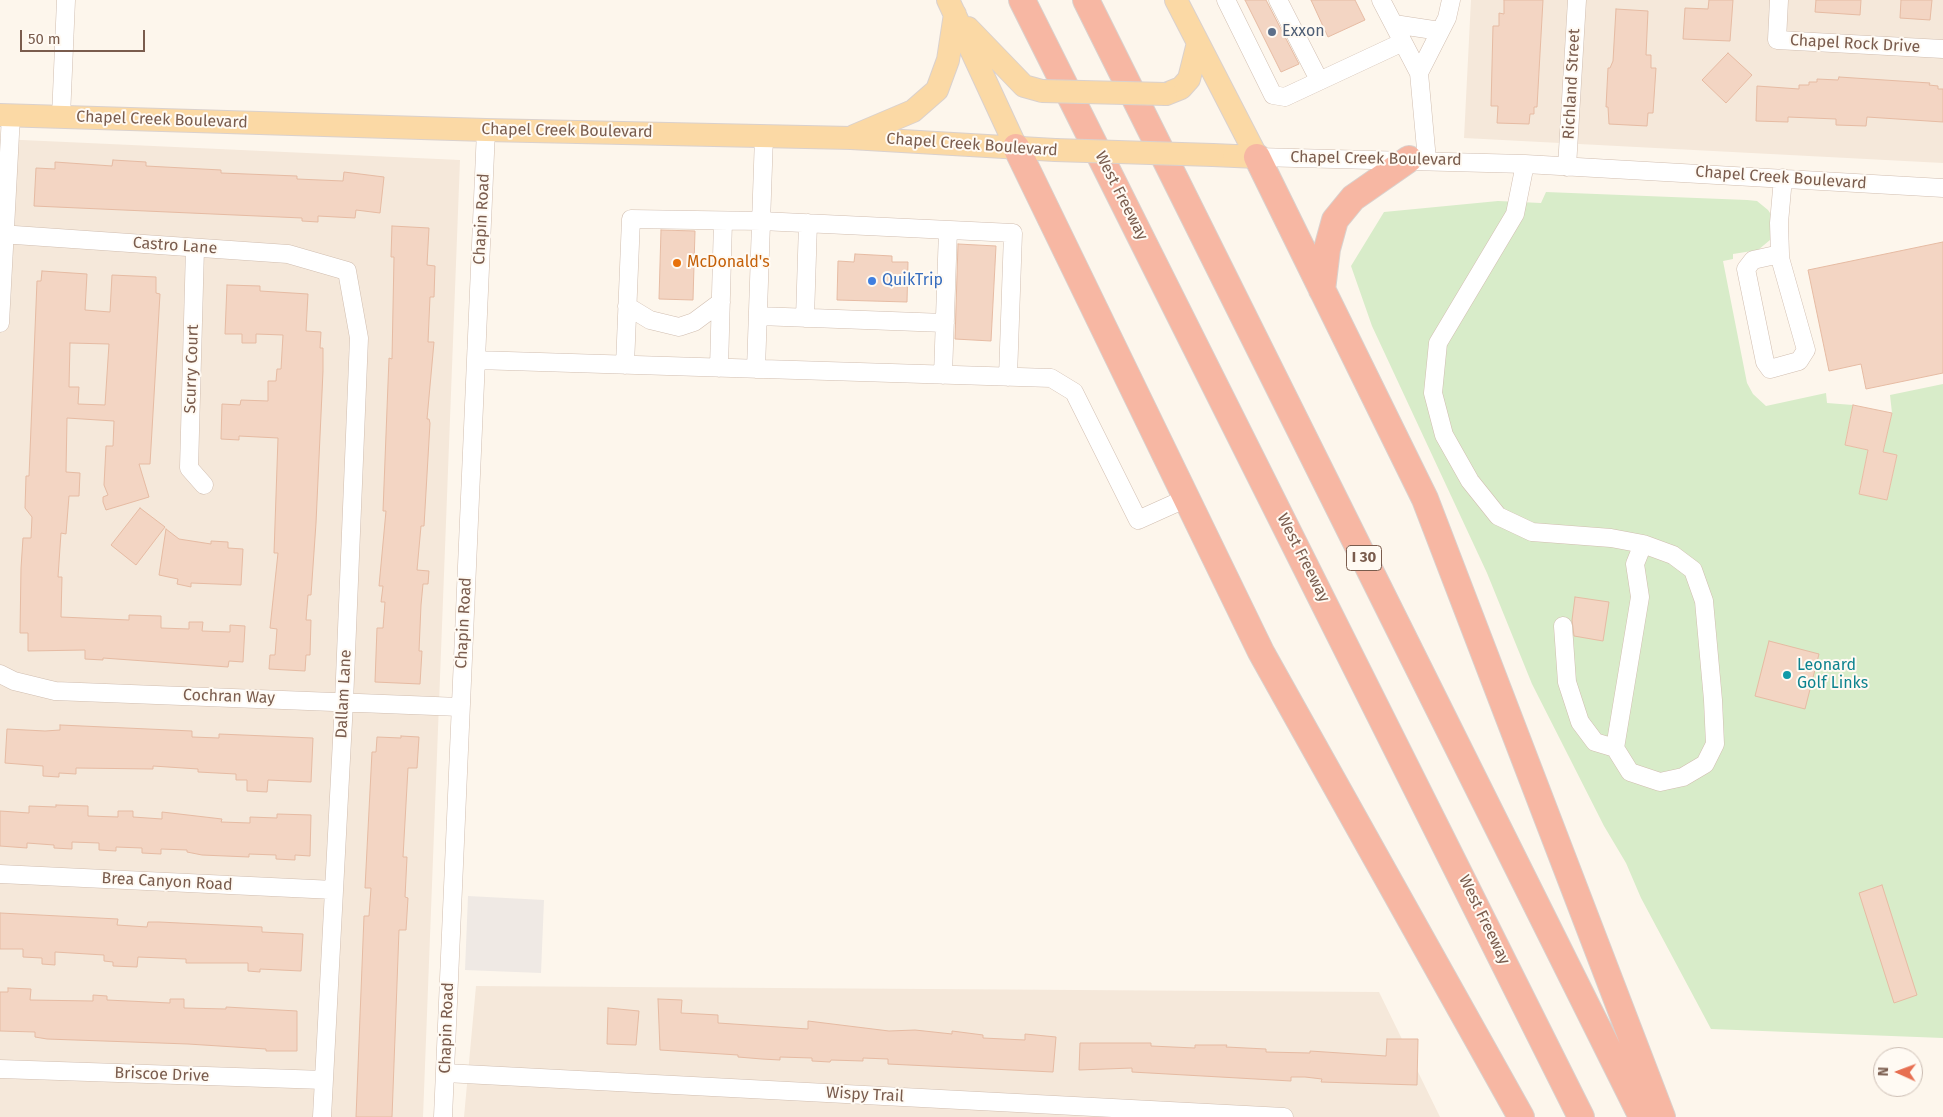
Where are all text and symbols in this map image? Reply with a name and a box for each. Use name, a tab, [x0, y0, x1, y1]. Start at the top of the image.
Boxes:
scale bar	[22, 20, 148, 52]
place label: Exxon	[1282, 22, 1325, 42]
marker: Exxon	[1266, 26, 1278, 38]
street label: Richland Street	[1560, 28, 1584, 140]
text: 50 m	[28, 30, 61, 48]
street label: Chapel Rock Drive	[1789, 31, 1921, 57]
street label: Chapel Creek Boulevard	[76, 107, 248, 133]
street label: Chapel Creek Boulevard	[481, 120, 653, 142]
street label: Chapel Creek Boulevard	[886, 129, 1058, 161]
street label: West Freeway	[1090, 148, 1152, 244]
street label: Chapel Creek Boulevard	[1290, 148, 1462, 170]
street label: Chapel Creek Boulevard	[1695, 162, 1867, 194]
street label: Chapin Road	[470, 173, 494, 265]
street label: Castro Lane	[132, 233, 218, 259]
place label: McDonald's	[687, 253, 770, 273]
marker: McDonald's	[671, 257, 683, 269]
place label: QuikTrip	[882, 271, 943, 291]
marker: QuikTrip	[866, 275, 878, 287]
street label: Scurry Court	[181, 324, 203, 414]
street label: West Freeway	[1272, 510, 1334, 606]
road number: I 30	[1346, 546, 1382, 570]
street label: Chapin Road	[452, 577, 476, 669]
street label: Dallam Lane	[332, 649, 356, 739]
place label: Leonard Golf Links	[1797, 656, 1868, 694]
marker: Leonard Golf Links	[1781, 669, 1793, 681]
street label: Cochran Way	[183, 686, 275, 708]
street label: Brea Canyon Road	[101, 869, 233, 895]
street label: West Freeway	[1454, 872, 1514, 968]
street label: Chapin Road	[436, 982, 458, 1074]
north arrow	[1873, 1047, 1923, 1097]
street label: Briscoe Drive	[114, 1064, 210, 1086]
text: N	[1875, 1067, 1892, 1076]
street label: Wispy Trail	[826, 1083, 904, 1107]

